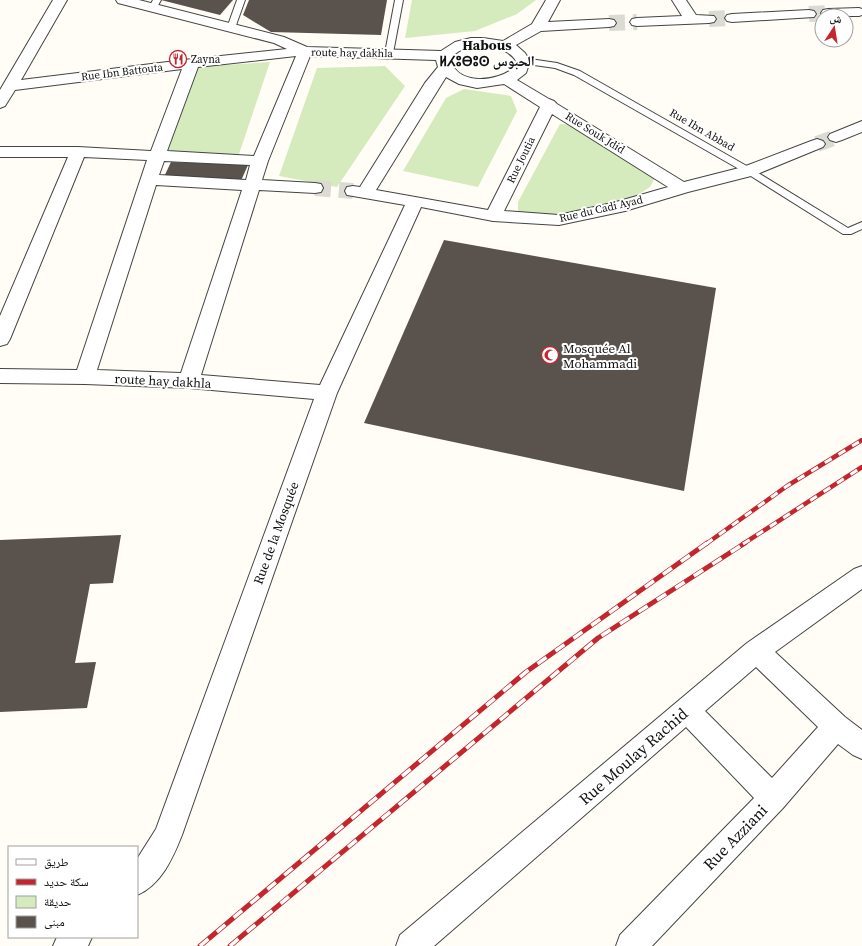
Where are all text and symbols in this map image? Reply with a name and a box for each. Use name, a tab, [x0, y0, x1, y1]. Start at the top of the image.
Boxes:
north arrow	[814, 8, 854, 48]
text: ش	[829, 10, 844, 27]
district label: Habous ⵍⵃⵓⴱⵓⵙ الحبوس	[439, 35, 535, 71]
street label: route hay dakhla	[311, 45, 394, 61]
restaurant icon: Zayna	[168, 49, 188, 69]
place label: Zayna	[191, 52, 221, 67]
street label: Rue Ibn Battouta	[80, 59, 164, 84]
street label: Rue Ibn Abbad	[667, 105, 738, 155]
street label: Rue Souk Jdid	[562, 109, 628, 158]
street label: Rue Joutia	[503, 134, 539, 186]
street label: Rue du Cadi Ayad	[558, 192, 645, 226]
place label: Mosquée Al Mohammadi	[563, 340, 637, 372]
mosque icon: Mosquée Al Mohammadi	[540, 345, 560, 365]
street label: route hay dakhla	[114, 370, 212, 392]
street label: Rue de la Mosquée	[250, 479, 303, 587]
street label: Rue Moulay Rachid	[574, 703, 692, 809]
street label: Rue Azziani	[698, 799, 772, 875]
legend	[8, 846, 138, 938]
text: طريق	[44, 854, 69, 870]
text: سكة حديد	[44, 874, 89, 890]
text: حديقة	[44, 894, 72, 910]
text: مبنى	[44, 914, 65, 930]

